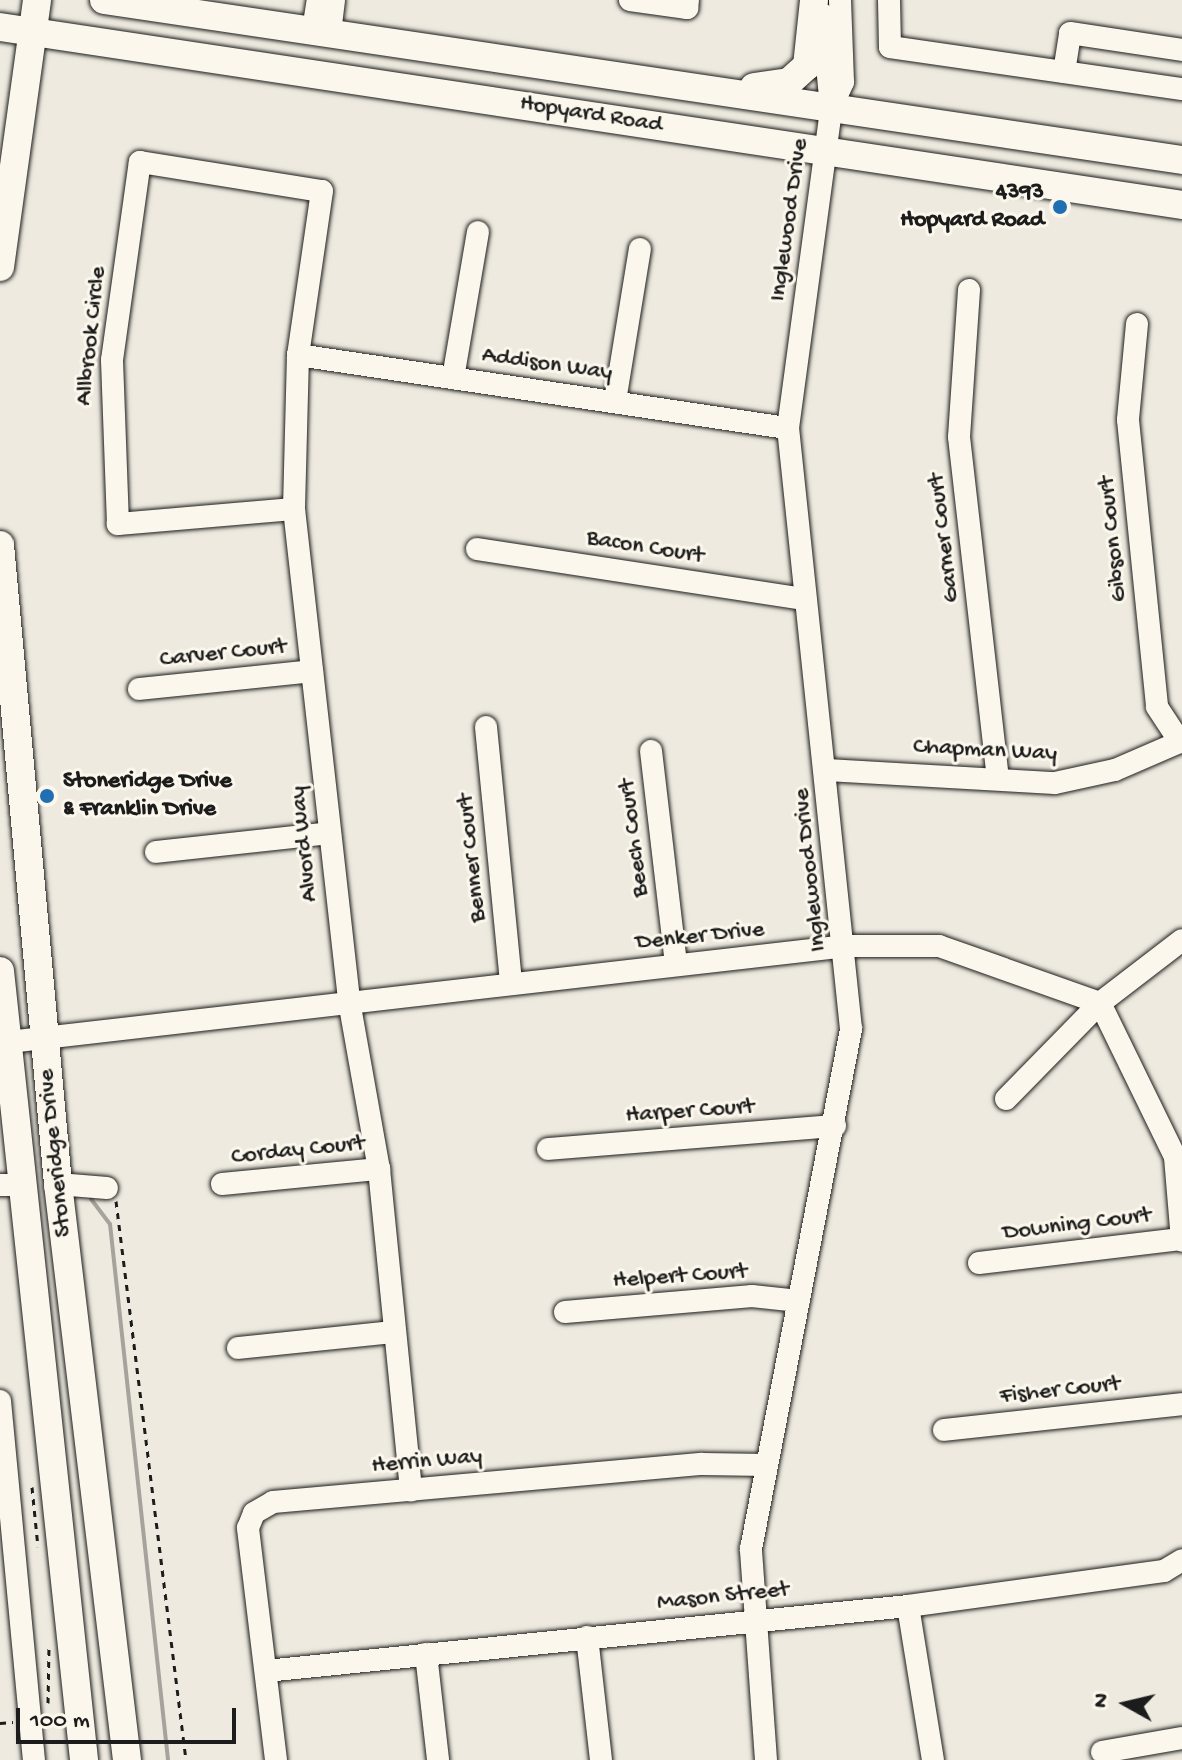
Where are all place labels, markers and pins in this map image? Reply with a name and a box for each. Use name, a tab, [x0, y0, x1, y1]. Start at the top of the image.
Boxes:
place label: 4393 Hopyard Road	[900, 179, 1044, 235]
marker: 4393 Hopyard Road	[1051, 198, 1069, 216]
place label: Stoneridge Drive & Franklin Drive	[63, 768, 232, 824]
marker: Stoneridge Drive & Franklin Drive	[38, 787, 56, 805]

